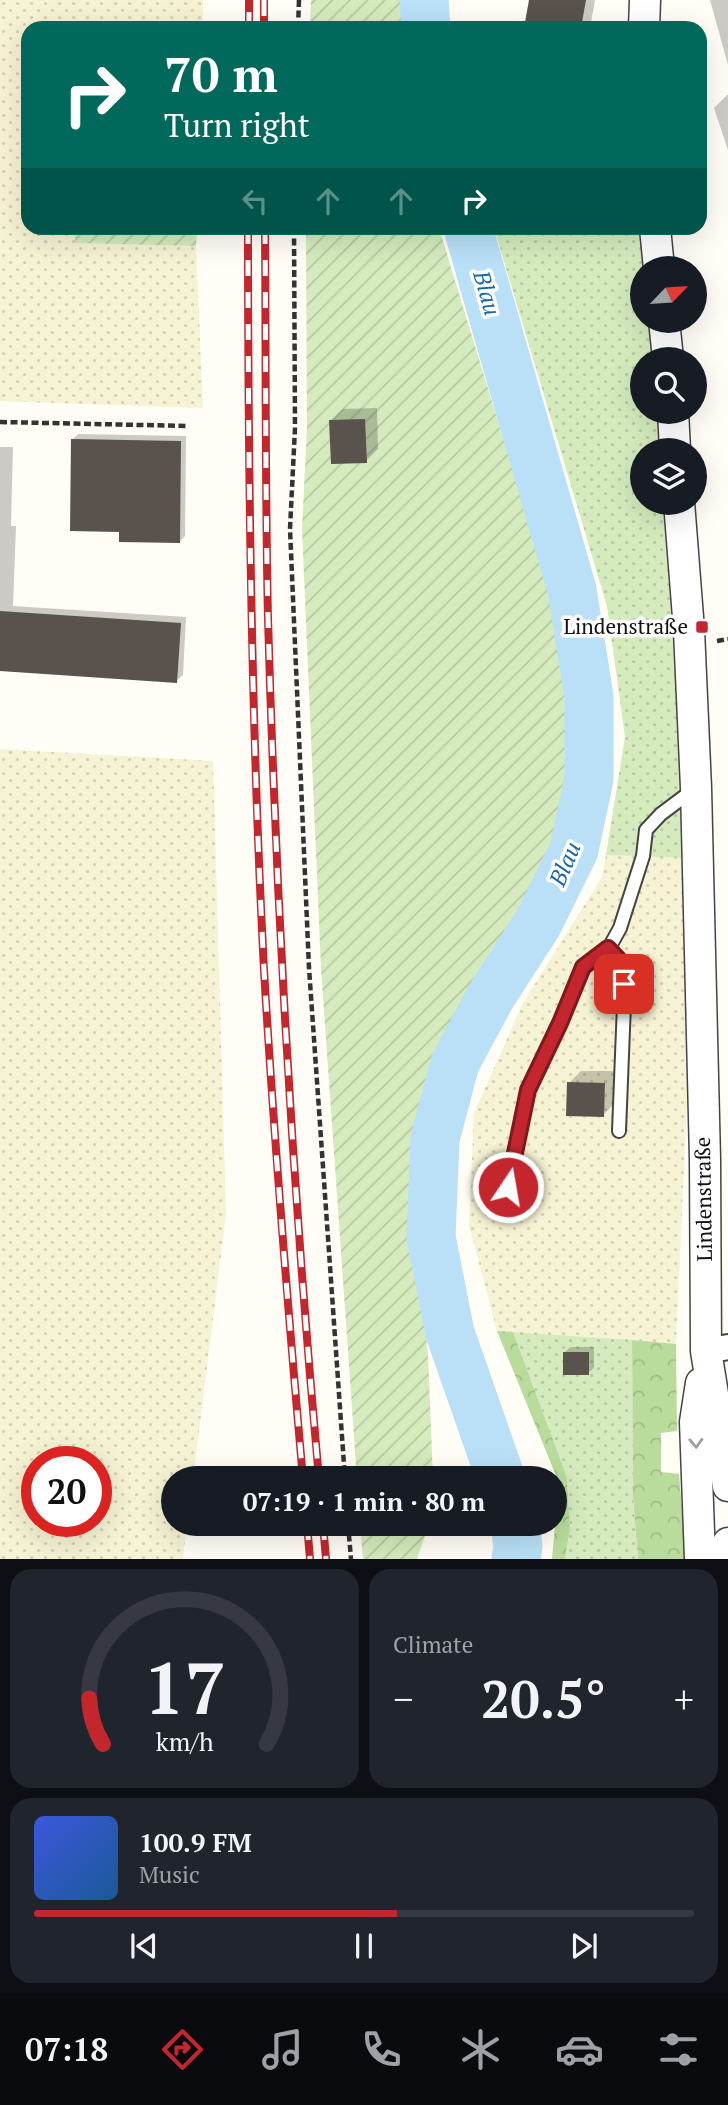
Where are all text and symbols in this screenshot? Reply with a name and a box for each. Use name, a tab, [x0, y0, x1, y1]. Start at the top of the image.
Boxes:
text: 70 m	[164, 41, 278, 106]
icon: right	[49, 49, 140, 140]
text: Turn right	[164, 104, 310, 146]
icon: left	[236, 182, 274, 220]
icon: ahead	[309, 182, 347, 220]
icon: ahead	[382, 182, 420, 220]
icon: right	[455, 182, 493, 220]
north arrow	[630, 256, 707, 332]
map controls	[630, 256, 707, 515]
water label: Blau	[466, 266, 509, 319]
button: search	[630, 347, 707, 424]
button: layers	[630, 438, 707, 515]
place label: Lindenstraße	[563, 612, 688, 640]
marker: Lindenstraße	[694, 619, 710, 635]
water label: Blau	[541, 837, 588, 892]
pin	[594, 954, 654, 1014]
icon: arrive	[605, 965, 643, 1003]
street label: Lindenstraße	[688, 1137, 718, 1262]
position arrow	[471, 1150, 545, 1224]
one-way arrow	[688, 1438, 703, 1449]
speed limit sign: 20	[21, 1446, 112, 1537]
text: 07:19 · 1 min · 80 m	[243, 1484, 485, 1518]
text: Climate	[393, 1629, 473, 1660]
text: 17	[143, 1639, 226, 1736]
text: 20.5°	[481, 1664, 606, 1733]
text: −	[393, 1674, 413, 1724]
text: +	[674, 1674, 694, 1724]
text: km/h	[156, 1725, 214, 1758]
text: 100.9 FM	[139, 1825, 252, 1859]
text: Music	[139, 1859, 200, 1890]
icon: previous	[125, 1927, 163, 1965]
icon: pause	[345, 1927, 383, 1965]
icon: next	[565, 1927, 603, 1965]
icon: directions	[158, 2025, 207, 2074]
icon: music	[258, 2025, 307, 2074]
icon: phone	[357, 2025, 406, 2074]
icon: climate	[456, 2025, 505, 2074]
icon: car	[555, 2025, 604, 2074]
icon: filters	[654, 2025, 703, 2074]
text: 07:18	[25, 2028, 108, 2070]

